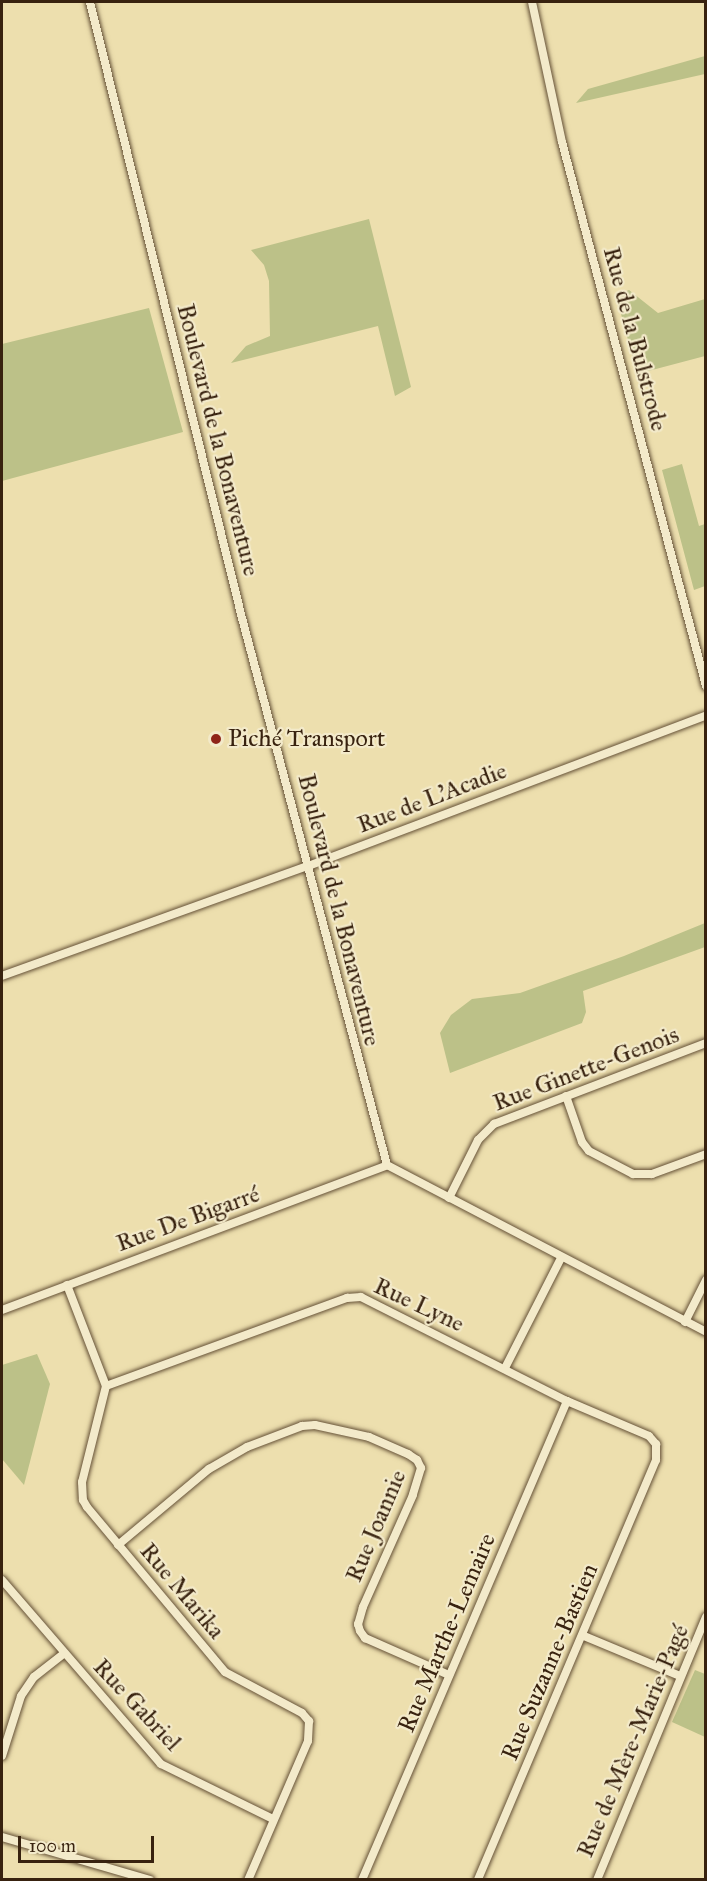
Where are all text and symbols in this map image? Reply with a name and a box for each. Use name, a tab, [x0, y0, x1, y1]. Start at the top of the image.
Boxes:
street label: Rue de la Bulstrode	[597, 244, 673, 434]
street label: Boulevard de la Bonaventure	[170, 301, 266, 579]
place label: Piché Transport	[228, 725, 385, 753]
marker: Piché Transport	[209, 732, 223, 746]
street label: Rue de L'Acadie	[353, 756, 511, 840]
street label: Boulevard de la Bonaventure	[291, 771, 387, 1049]
street label: Rue Ginette-Genois	[489, 1020, 683, 1118]
street label: Rue De Bigarré	[112, 1180, 264, 1258]
street label: Rue Lyne	[369, 1272, 469, 1338]
street label: Rue Joannie	[340, 1466, 412, 1586]
street label: Rue Marthe-Lemaire	[392, 1529, 502, 1737]
street label: Rue Marika	[134, 1537, 230, 1645]
street label: Rue Suzanne-Bastien	[496, 1559, 604, 1765]
street label: Rue de Mère-Marie-Pagé	[571, 1620, 695, 1862]
street label: Rue Gabriel	[87, 1653, 187, 1757]
scale bar	[21, 1824, 158, 1862]
text: 100 m	[29, 1835, 76, 1857]

